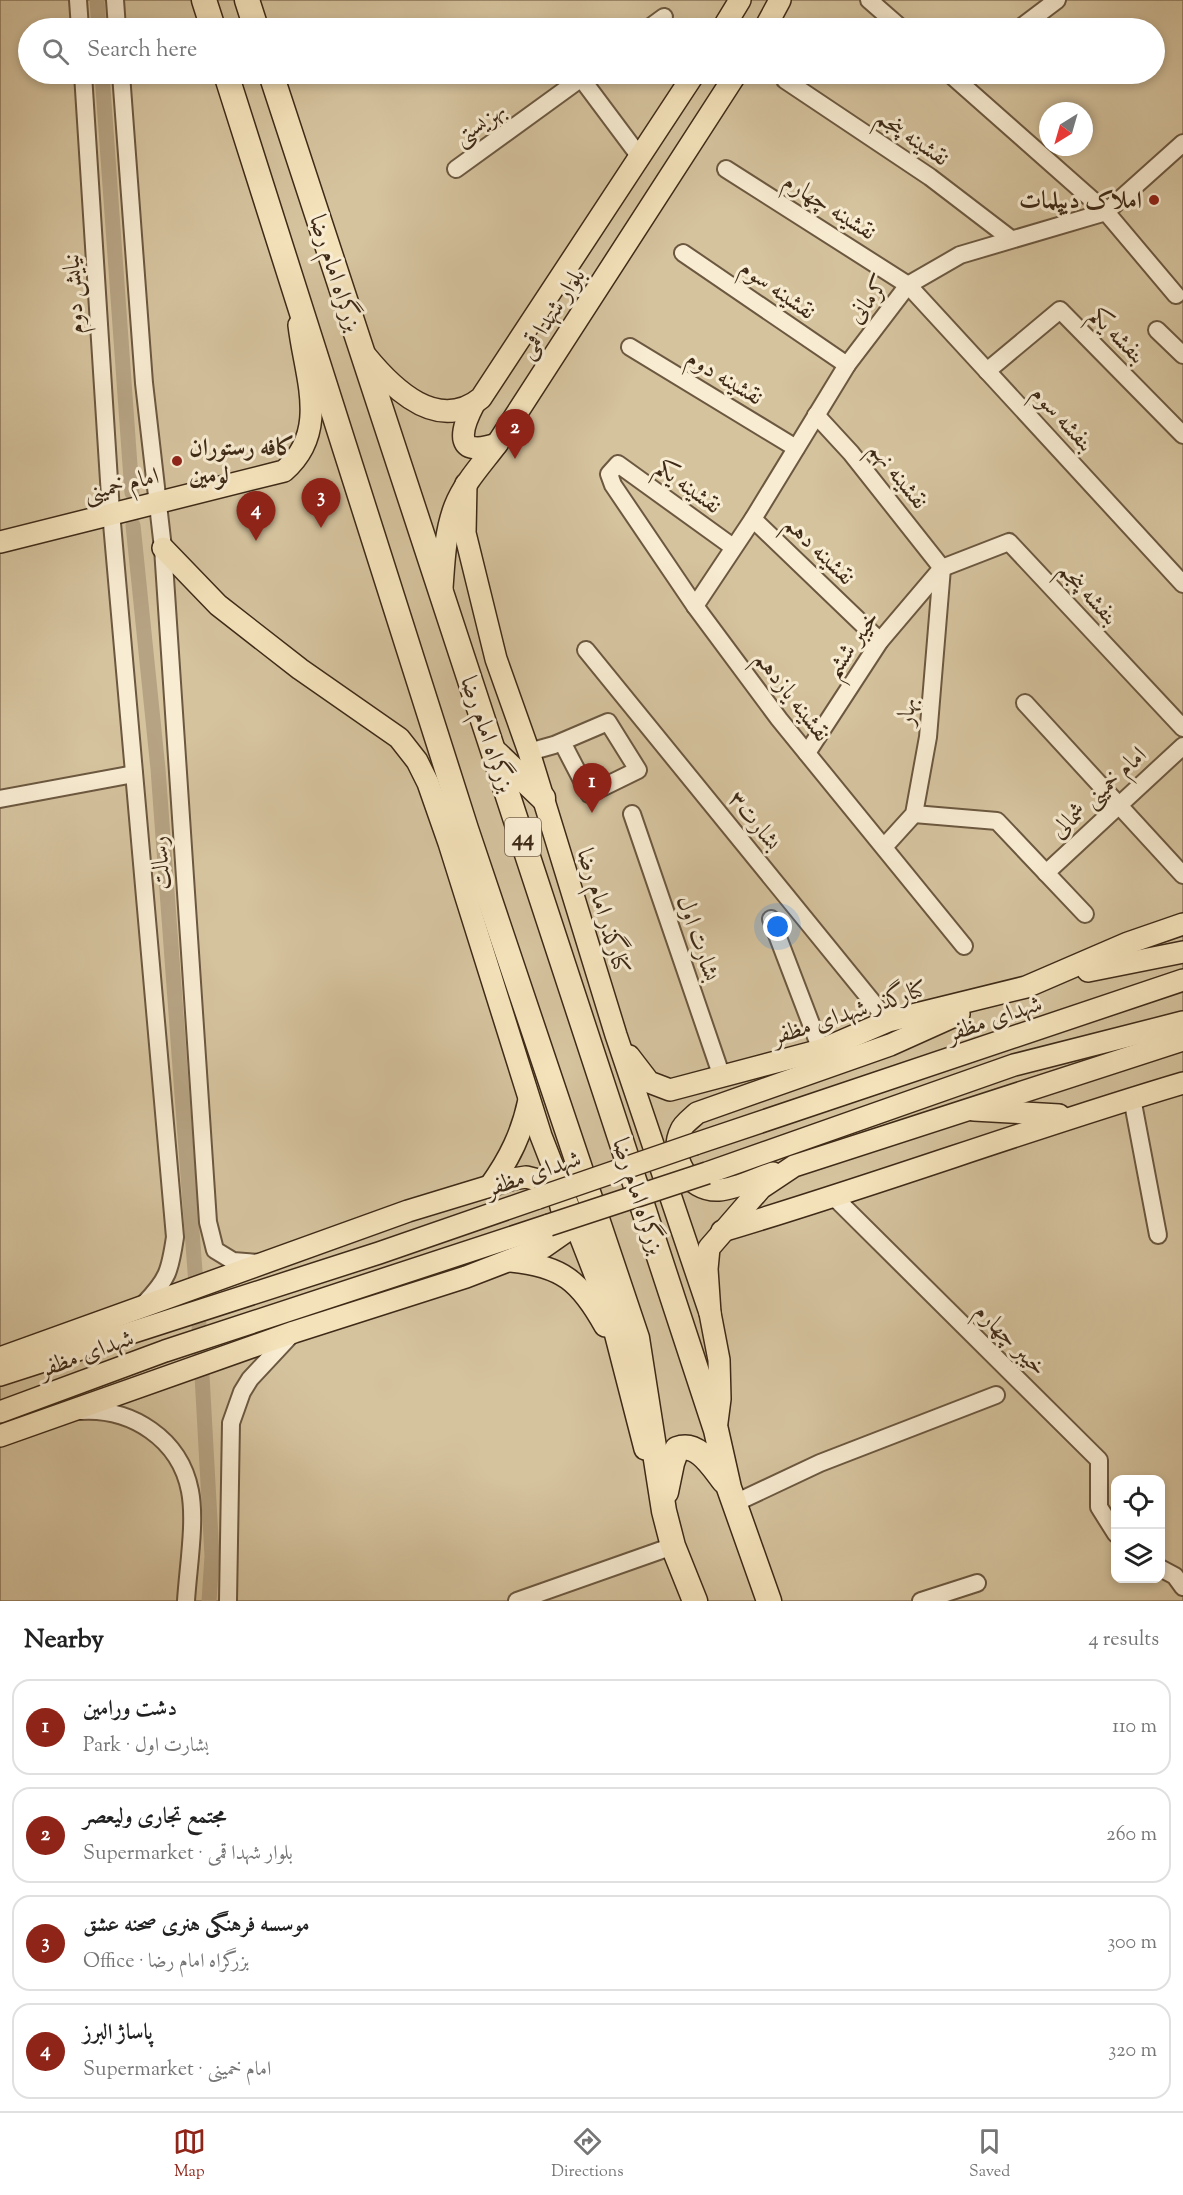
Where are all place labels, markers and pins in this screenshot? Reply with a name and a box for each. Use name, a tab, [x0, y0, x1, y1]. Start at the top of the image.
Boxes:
place label: املاک دیپلمات	[1019, 185, 1142, 219]
marker: املاک دیپلمات	[1147, 193, 1161, 207]
pin: 2	[496, 410, 534, 459]
place label: کافه رستوران لومین	[189, 432, 295, 494]
marker: کافه رستوران لومین	[170, 454, 184, 468]
pin: 3	[302, 478, 340, 528]
pin: 4	[236, 492, 276, 541]
pin: 1	[572, 764, 612, 813]

